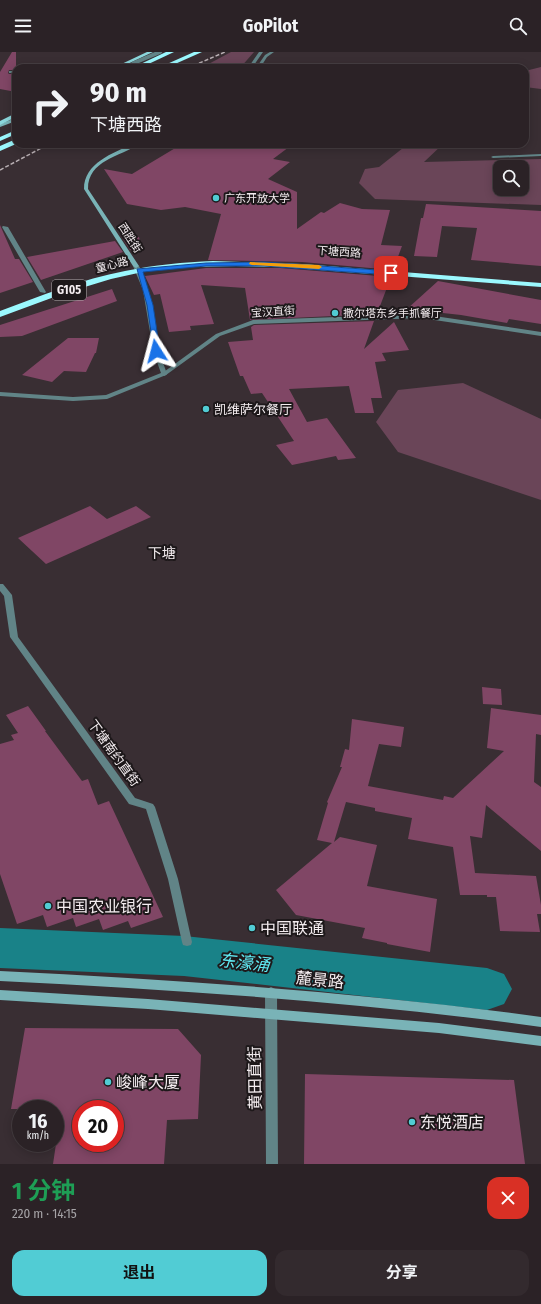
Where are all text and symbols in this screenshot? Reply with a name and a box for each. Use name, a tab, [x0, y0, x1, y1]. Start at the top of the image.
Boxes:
icon: menu	[12, 15, 34, 37]
text: GoPilot	[243, 15, 298, 37]
icon: search	[507, 15, 529, 37]
text: 90 m	[90, 76, 147, 109]
icon: right	[24, 80, 76, 132]
text: 下塘西路	[90, 114, 162, 136]
map controls	[493, 160, 529, 196]
button: search	[493, 160, 529, 196]
place label: 广东开放大学	[224, 192, 290, 205]
marker: 广东开放大学	[211, 193, 221, 203]
street label: 西胜街	[116, 221, 144, 255]
street label: 下塘西路	[317, 244, 361, 260]
street label: 童心路	[94, 255, 130, 275]
pin	[374, 256, 408, 290]
icon: arrive	[380, 262, 402, 284]
road number: G105	[52, 280, 86, 300]
street label: 宝汉直街	[251, 304, 295, 320]
place label: 撒尔塔东乡手抓餐厅	[343, 307, 442, 320]
marker: 撒尔塔东乡手抓餐厅	[330, 308, 340, 318]
position arrow	[135, 330, 177, 372]
place label: 凯维萨尔餐厅	[214, 402, 292, 417]
marker: 凯维萨尔餐厅	[201, 404, 211, 414]
district label: 下塘	[148, 545, 176, 562]
street label: 下塘南约直街	[85, 717, 143, 789]
place label: 中国农业银行	[56, 897, 152, 916]
marker: 中国农业银行	[43, 901, 53, 911]
place label: 中国联通	[260, 919, 324, 938]
marker: 中国联通	[247, 923, 257, 933]
water label: 东濠涌	[218, 950, 272, 976]
street label: 麓景路	[295, 968, 345, 992]
street label: 黄田直街	[245, 1046, 265, 1110]
place label: 峻峰大厦	[116, 1073, 180, 1092]
marker: 峻峰大厦	[103, 1077, 113, 1087]
speed limit sign: 20	[72, 1100, 124, 1152]
text: 16	[29, 1109, 47, 1133]
place label: 东悦酒店	[420, 1113, 484, 1132]
marker: 东悦酒店	[407, 1117, 417, 1127]
text: km/h	[27, 1130, 49, 1142]
text: 1 分钟	[12, 1177, 75, 1205]
button: close	[487, 1177, 529, 1219]
text: 220 m · 14:15	[12, 1206, 77, 1221]
button: 退出	[12, 1250, 267, 1296]
button: 分享	[275, 1250, 529, 1296]

